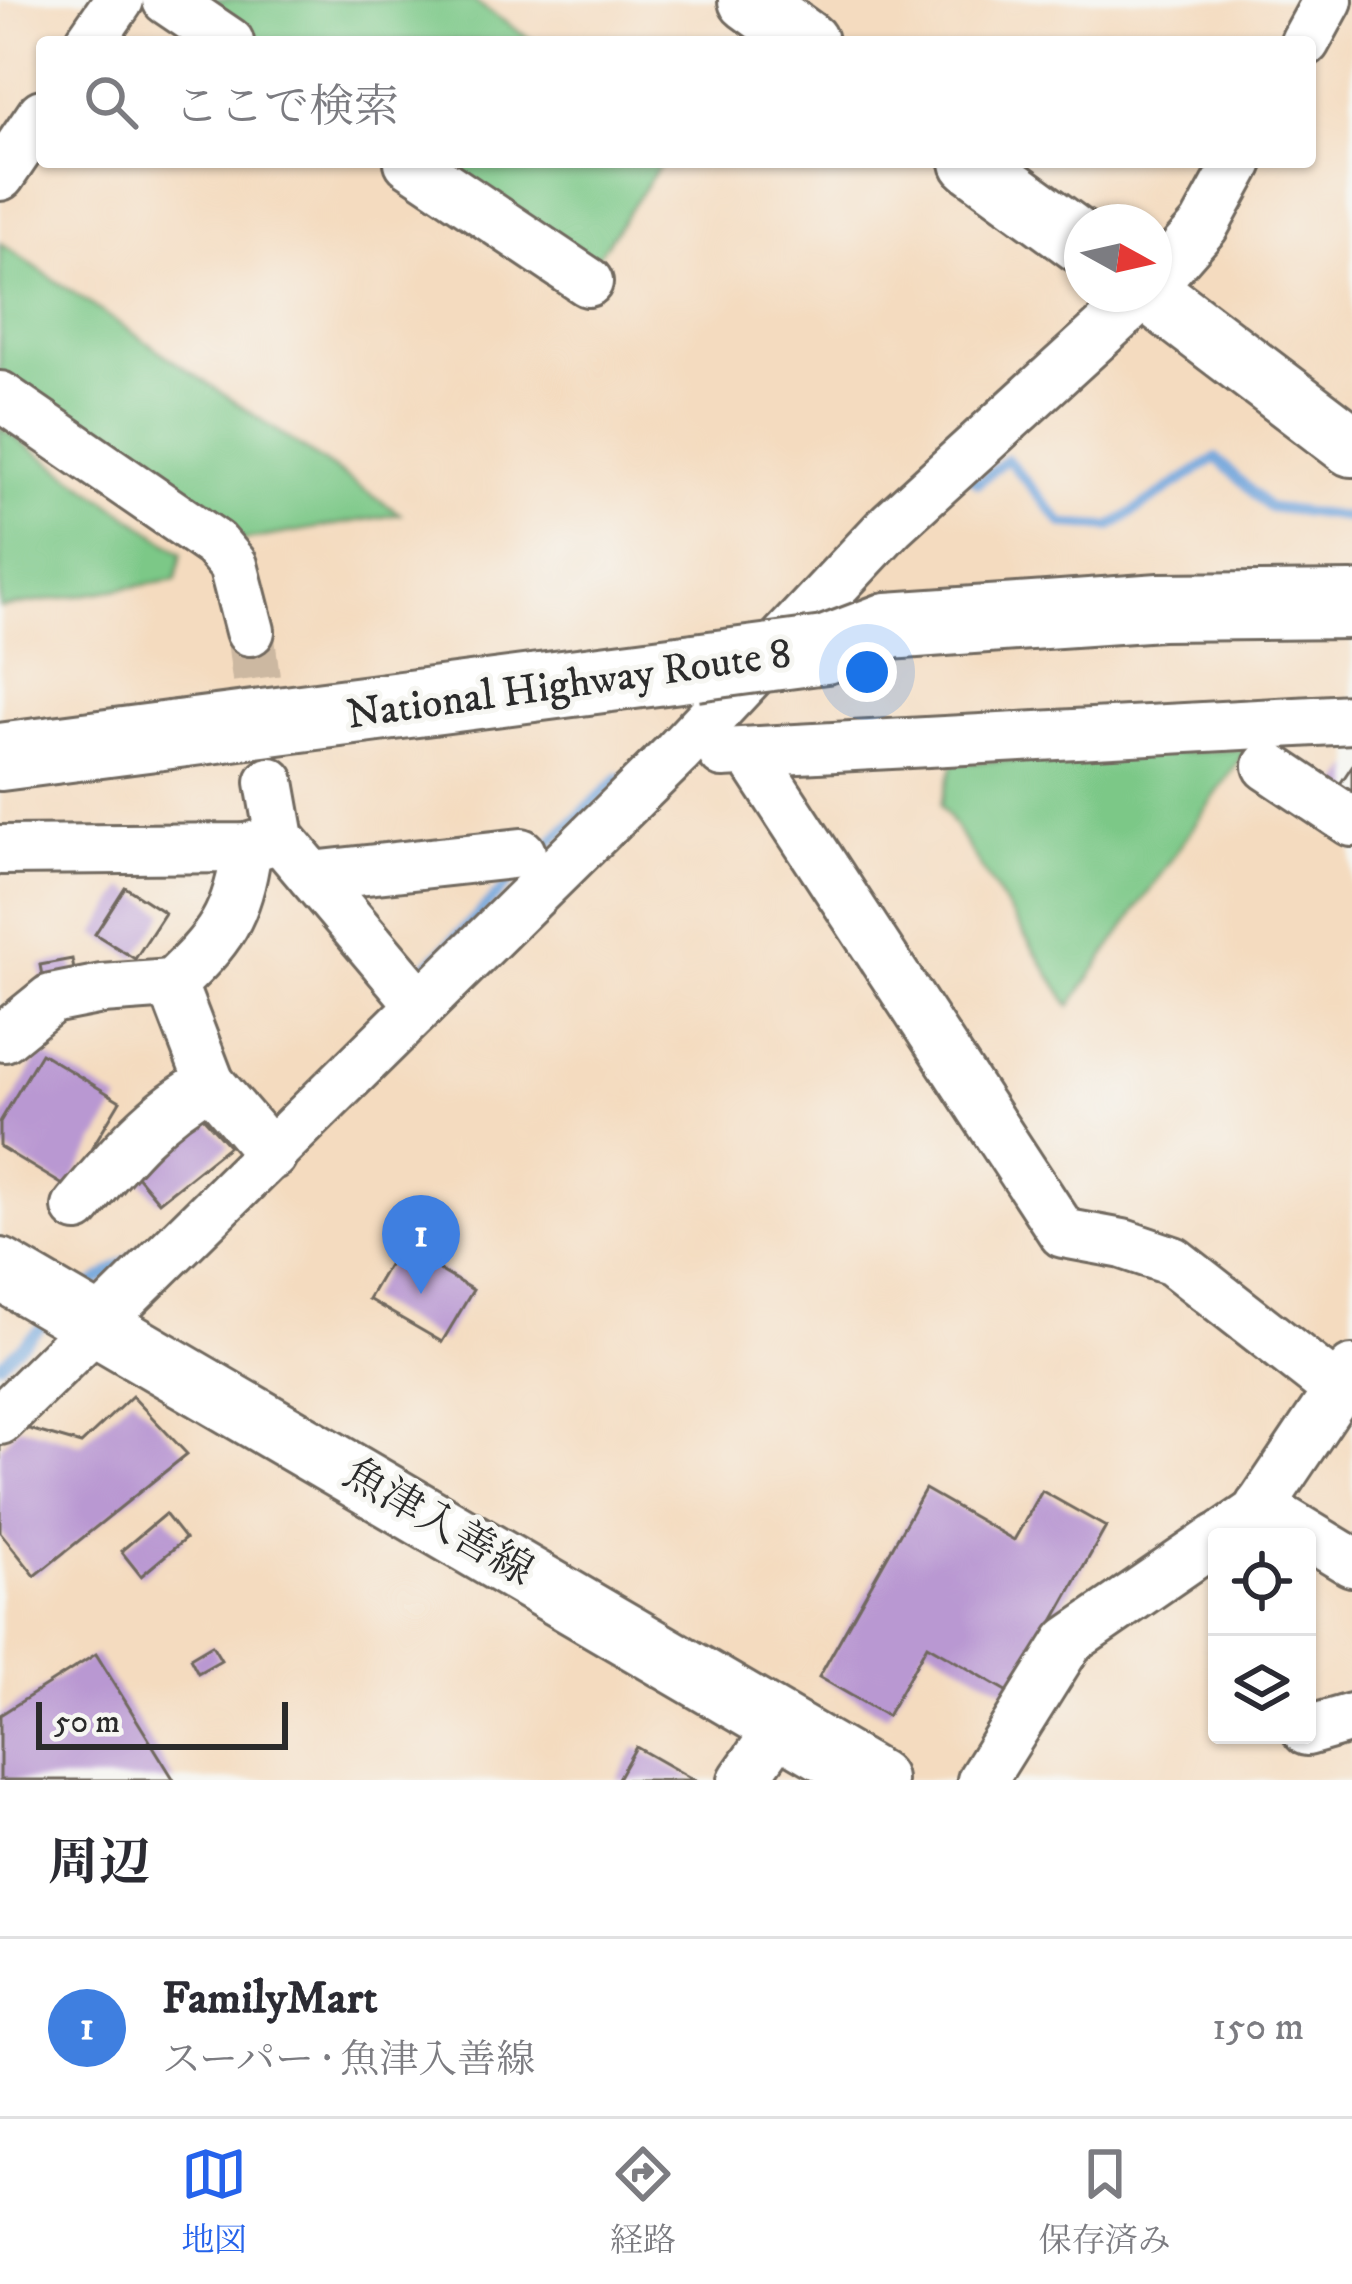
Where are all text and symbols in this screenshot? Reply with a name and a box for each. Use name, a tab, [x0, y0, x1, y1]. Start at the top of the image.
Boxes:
search box	[36, 36, 1316, 168]
icon: search	[78, 69, 144, 135]
text: ここで検索	[174, 80, 399, 136]
north arrow	[1064, 204, 1172, 312]
street label: National Highway Route 8	[343, 628, 795, 742]
your location	[837, 642, 897, 702]
pin: 1	[382, 1195, 460, 1294]
street label: 魚津入善線	[334, 1448, 542, 1598]
map controls	[1208, 1528, 1316, 1744]
button: locate	[1208, 1528, 1316, 1636]
button: layers	[1208, 1636, 1316, 1744]
scale bar	[36, 1696, 288, 1749]
text: 50 m	[54, 1702, 120, 1743]
text: 周辺	[48, 1832, 150, 1896]
text: FamilyMart	[162, 1971, 378, 2027]
text: 1	[80, 2003, 94, 2052]
text: 150 m	[1212, 2003, 1304, 2052]
text: スーパー · 魚津入善線	[162, 2036, 535, 2085]
tab: 地図	[181, 2141, 247, 2262]
tab: 経路	[610, 2141, 676, 2262]
tab: 保存済み	[1039, 2141, 1171, 2262]

